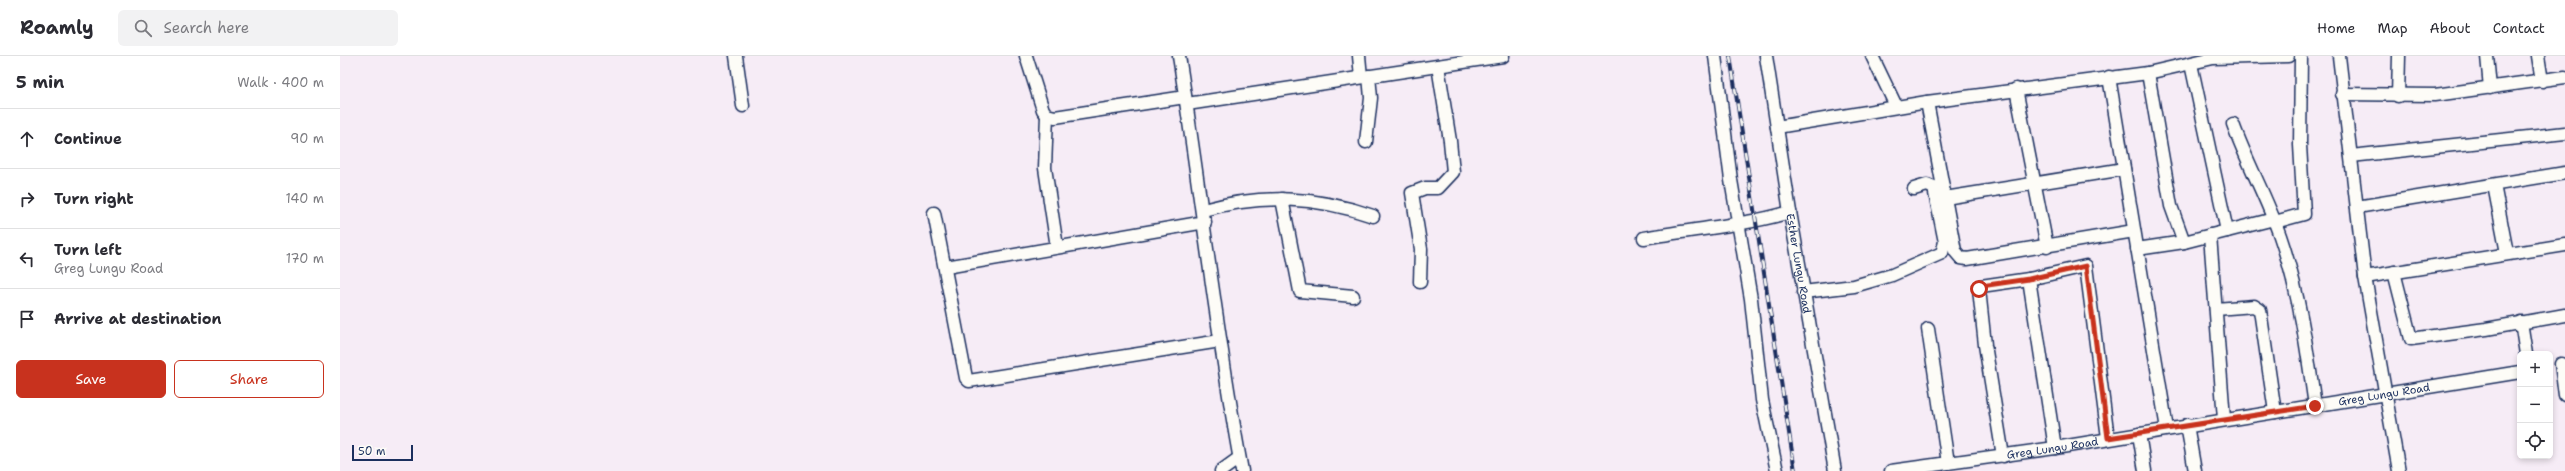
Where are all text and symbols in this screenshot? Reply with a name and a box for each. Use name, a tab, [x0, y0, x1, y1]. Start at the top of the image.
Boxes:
search box	[118, 10, 398, 46]
text: Roamly	[20, 15, 94, 40]
icon: search	[132, 17, 154, 39]
text: Search here	[164, 18, 249, 38]
text: Home	[2317, 19, 2356, 37]
text: Map	[2378, 19, 2408, 37]
text: About	[2430, 19, 2471, 37]
text: Contact	[2493, 19, 2545, 37]
text: 5 min	[16, 71, 64, 93]
text: Walk · 400 m	[237, 74, 324, 91]
icon: ahead	[16, 128, 38, 150]
text: Continue	[54, 129, 122, 149]
text: 90 m	[290, 130, 324, 147]
icon: right	[16, 188, 38, 210]
text: Turn right	[54, 189, 134, 209]
text: 140 m	[285, 190, 324, 207]
street label: Esther Lungu Road	[1782, 212, 1814, 315]
text: Turn left	[54, 240, 122, 260]
icon: left	[16, 248, 38, 270]
text: 170 m	[286, 250, 324, 267]
text: Greg Lungu Road	[54, 260, 163, 277]
route start	[1970, 280, 1988, 298]
icon: arrive	[16, 308, 38, 330]
text: Arrive at destination	[54, 309, 222, 329]
map controls	[2517, 351, 2553, 459]
button: +	[2517, 351, 2553, 387]
button: Save	[16, 360, 166, 398]
button: Share	[174, 360, 324, 398]
street label: Greg Lungu Road	[2337, 380, 2431, 410]
button: −	[2517, 387, 2553, 423]
route end	[2306, 397, 2324, 415]
button: locate	[2517, 423, 2553, 459]
street label: Greg Lungu Road	[2006, 434, 2099, 463]
scale bar	[352, 443, 413, 462]
text: 50 m	[358, 444, 386, 459]

